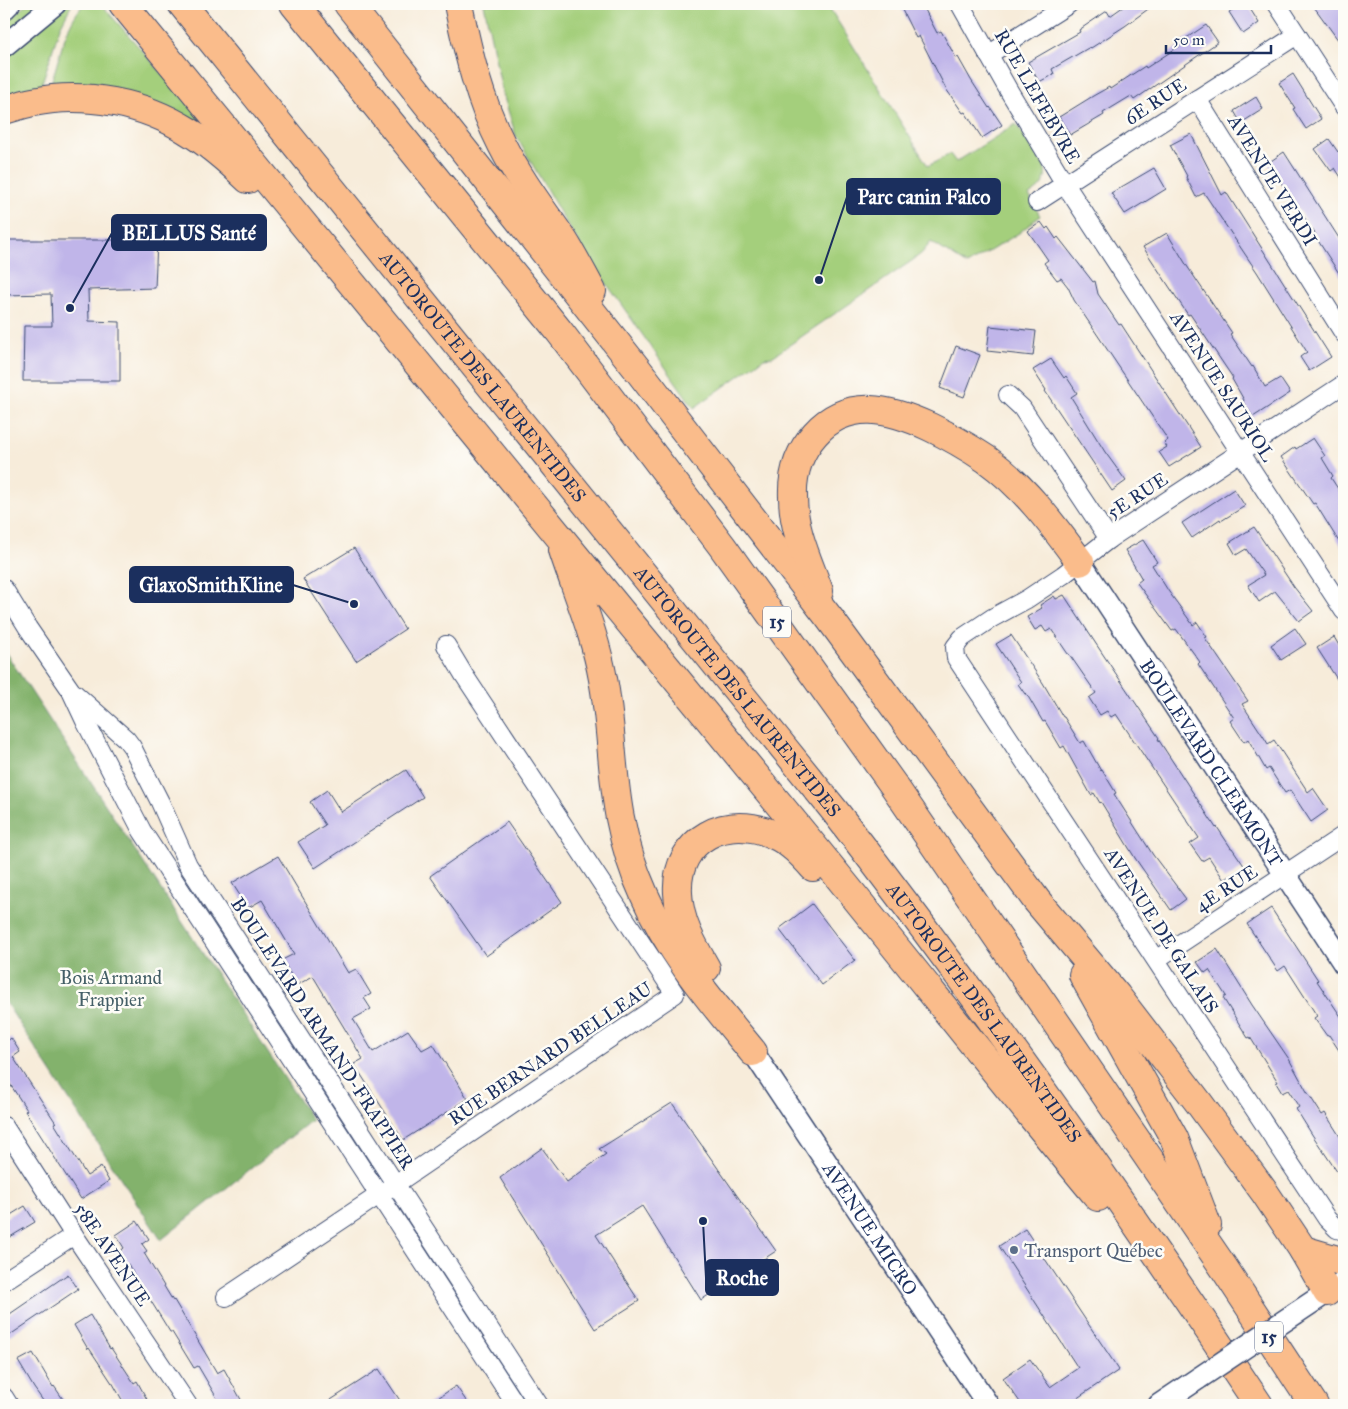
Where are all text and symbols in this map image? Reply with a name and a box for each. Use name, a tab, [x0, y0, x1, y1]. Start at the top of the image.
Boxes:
scale bar	[1166, 22, 1270, 54]
street label: RUE LEFEBVRE	[990, 25, 1086, 168]
text: 50 m	[1173, 31, 1205, 49]
street label: 6E RUE	[1120, 73, 1191, 130]
street label: AVENUE VERDI	[1223, 110, 1322, 250]
callout: Parc canin Falco	[847, 179, 1000, 214]
text: Parc canin Falco	[857, 185, 991, 209]
callout: BELLUS Santé	[112, 215, 266, 250]
text: BELLUS Santé	[122, 221, 257, 245]
street label: AUTOROUTE DES LAURENTIDES	[374, 246, 591, 507]
street label: AVENUE SAURIOL	[1165, 306, 1280, 466]
street label: 5E RUE	[1103, 467, 1172, 524]
street label: AUTOROUTE DES LAURENTIDES	[629, 561, 846, 822]
callout: GlaxoSmithKline	[130, 567, 293, 602]
text: GlaxoSmithKline	[139, 573, 283, 597]
road number: 15	[763, 606, 791, 638]
street label: BOULEVARD CLERMONT	[1135, 655, 1288, 871]
street label: AVENUE DE GALAIS	[1099, 842, 1224, 1017]
street label: 4E RUE	[1191, 860, 1262, 917]
street label: AUTOROUTE DES LAURENTIDES	[881, 878, 1087, 1147]
street label: BOULEVARD ARMAND-FRAPPIER	[226, 893, 420, 1174]
park label: Bois Armand Frappier	[60, 966, 163, 1011]
street label: RUE BERNARD BELLEAU	[444, 977, 657, 1130]
street label: AVENUE MICRO	[817, 1157, 923, 1300]
street label: 58E AVENUE	[70, 1198, 156, 1311]
place label: Transport Québec	[1024, 1239, 1163, 1262]
marker: Transport Québec	[1008, 1244, 1020, 1256]
callout: Roche	[706, 1260, 778, 1295]
text: Roche	[716, 1266, 769, 1290]
road number: 15	[1255, 1321, 1283, 1352]

